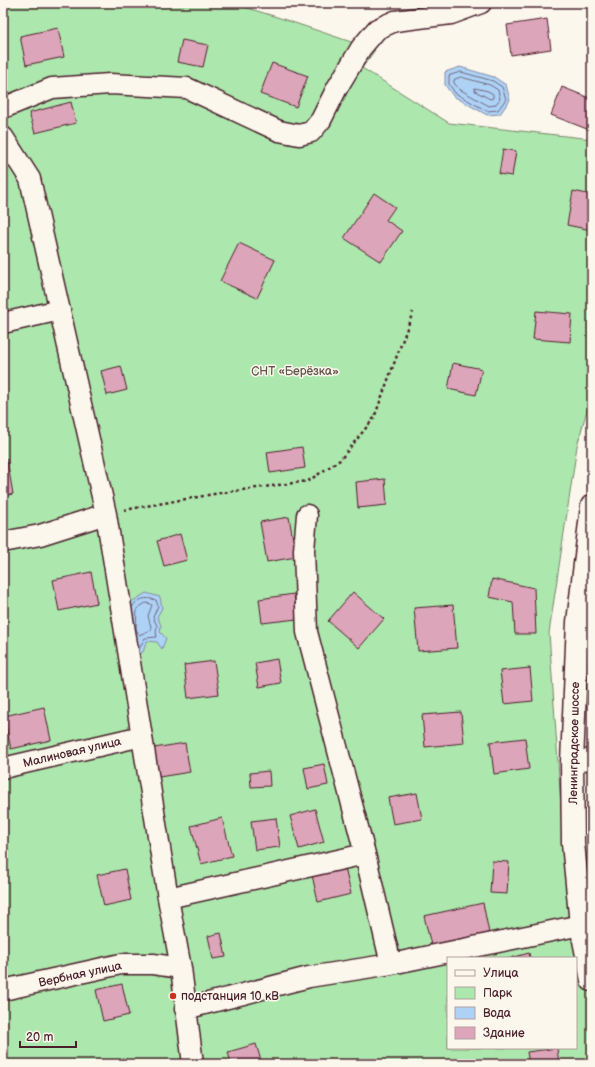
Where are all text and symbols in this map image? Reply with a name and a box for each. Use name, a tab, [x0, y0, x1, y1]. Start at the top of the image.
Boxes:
park label: СНТ «Берёзка»	[251, 364, 339, 379]
street label: Ленинградское шоссе	[566, 681, 583, 805]
street label: Малиновая улица	[22, 734, 123, 771]
legend	[447, 957, 577, 1049]
street label: Вербная улица	[37, 958, 123, 991]
text: Улица	[483, 966, 519, 981]
text: Парк	[483, 986, 513, 1001]
place label: подстанция 10 кВ	[181, 989, 279, 1004]
marker: подстанция 10 кВ	[168, 991, 178, 1001]
text: Вода	[483, 1006, 511, 1021]
scale bar	[20, 1023, 76, 1049]
text: Здание	[483, 1026, 525, 1041]
text: 20 m	[26, 1030, 53, 1045]

